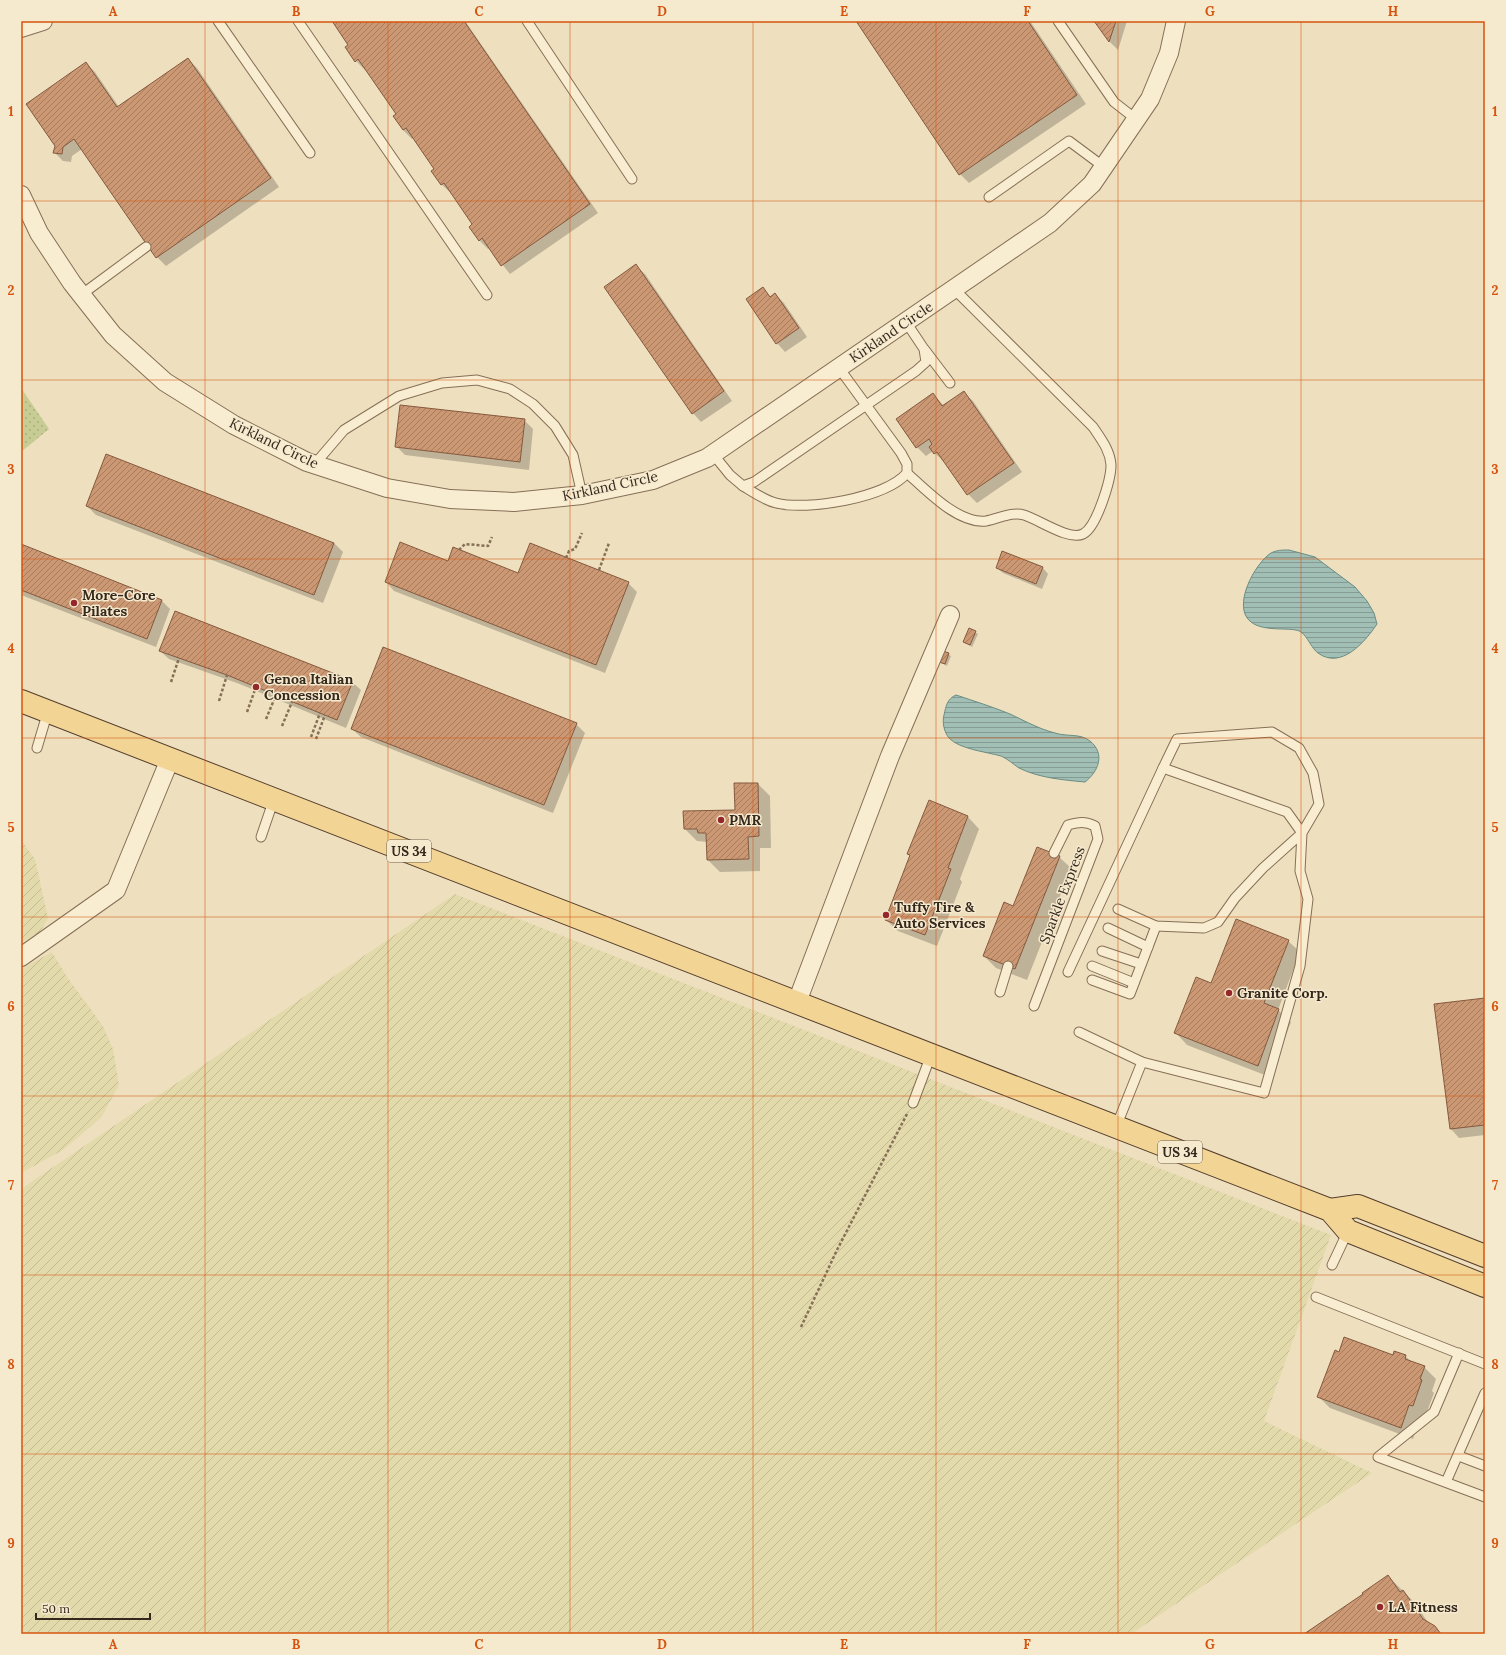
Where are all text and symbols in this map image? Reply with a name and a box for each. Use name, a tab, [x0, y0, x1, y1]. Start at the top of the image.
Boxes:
text: A	[109, 3, 118, 20]
text: B	[292, 3, 301, 20]
text: C	[475, 3, 484, 20]
text: D	[657, 3, 667, 20]
text: E	[840, 3, 848, 20]
text: F	[1023, 3, 1031, 20]
text: G	[1205, 3, 1215, 20]
text: H	[1388, 3, 1398, 20]
text: 1	[8, 103, 14, 120]
text: 1	[1492, 103, 1498, 120]
text: 2	[8, 282, 15, 299]
text: 2	[1492, 282, 1499, 299]
street label: Kirkland Circle	[846, 297, 937, 367]
street label: Kirkland Circle	[226, 414, 322, 473]
text: 3	[7, 461, 15, 478]
text: 3	[1491, 461, 1499, 478]
street label: Kirkland Circle	[561, 467, 660, 505]
place label: More-Core Pilates	[82, 586, 156, 620]
marker: More-Core Pilates	[69, 598, 79, 608]
text: 4	[7, 640, 15, 657]
text: 4	[1491, 640, 1499, 657]
place label: Genoa Italian Concession	[264, 670, 353, 704]
marker: Genoa Italian Concession	[251, 682, 261, 692]
place label: PMR	[729, 811, 761, 829]
marker: PMR	[716, 815, 726, 825]
text: 5	[7, 819, 15, 836]
text: 5	[1491, 819, 1499, 836]
road number: US 34	[387, 840, 431, 862]
street label: Sparkle Express	[1035, 844, 1089, 946]
place label: Tuffy Tire & Auto Services	[894, 898, 986, 932]
marker: Tuffy Tire & Auto Services	[881, 910, 891, 920]
place label: Granite Corp.	[1237, 984, 1328, 1002]
marker: Granite Corp.	[1224, 988, 1234, 998]
text: 6	[7, 998, 15, 1015]
text: 6	[1491, 998, 1499, 1015]
road number: US 34	[1158, 1141, 1202, 1163]
text: 7	[8, 1177, 14, 1194]
text: 7	[1492, 1177, 1498, 1194]
text: 8	[7, 1356, 15, 1373]
text: 8	[1491, 1356, 1499, 1373]
text: 9	[7, 1535, 15, 1552]
text: 9	[1491, 1535, 1499, 1552]
scale bar	[36, 1595, 150, 1621]
place label: LA Fitness	[1388, 1598, 1458, 1616]
text: 50 m	[42, 1601, 70, 1616]
marker: LA Fitness	[1375, 1602, 1385, 1612]
text: A	[109, 1636, 118, 1653]
text: B	[292, 1636, 301, 1653]
text: C	[475, 1636, 484, 1653]
text: D	[657, 1636, 667, 1653]
text: E	[840, 1636, 848, 1653]
text: F	[1023, 1636, 1031, 1653]
text: G	[1205, 1636, 1215, 1653]
text: H	[1388, 1636, 1398, 1653]

